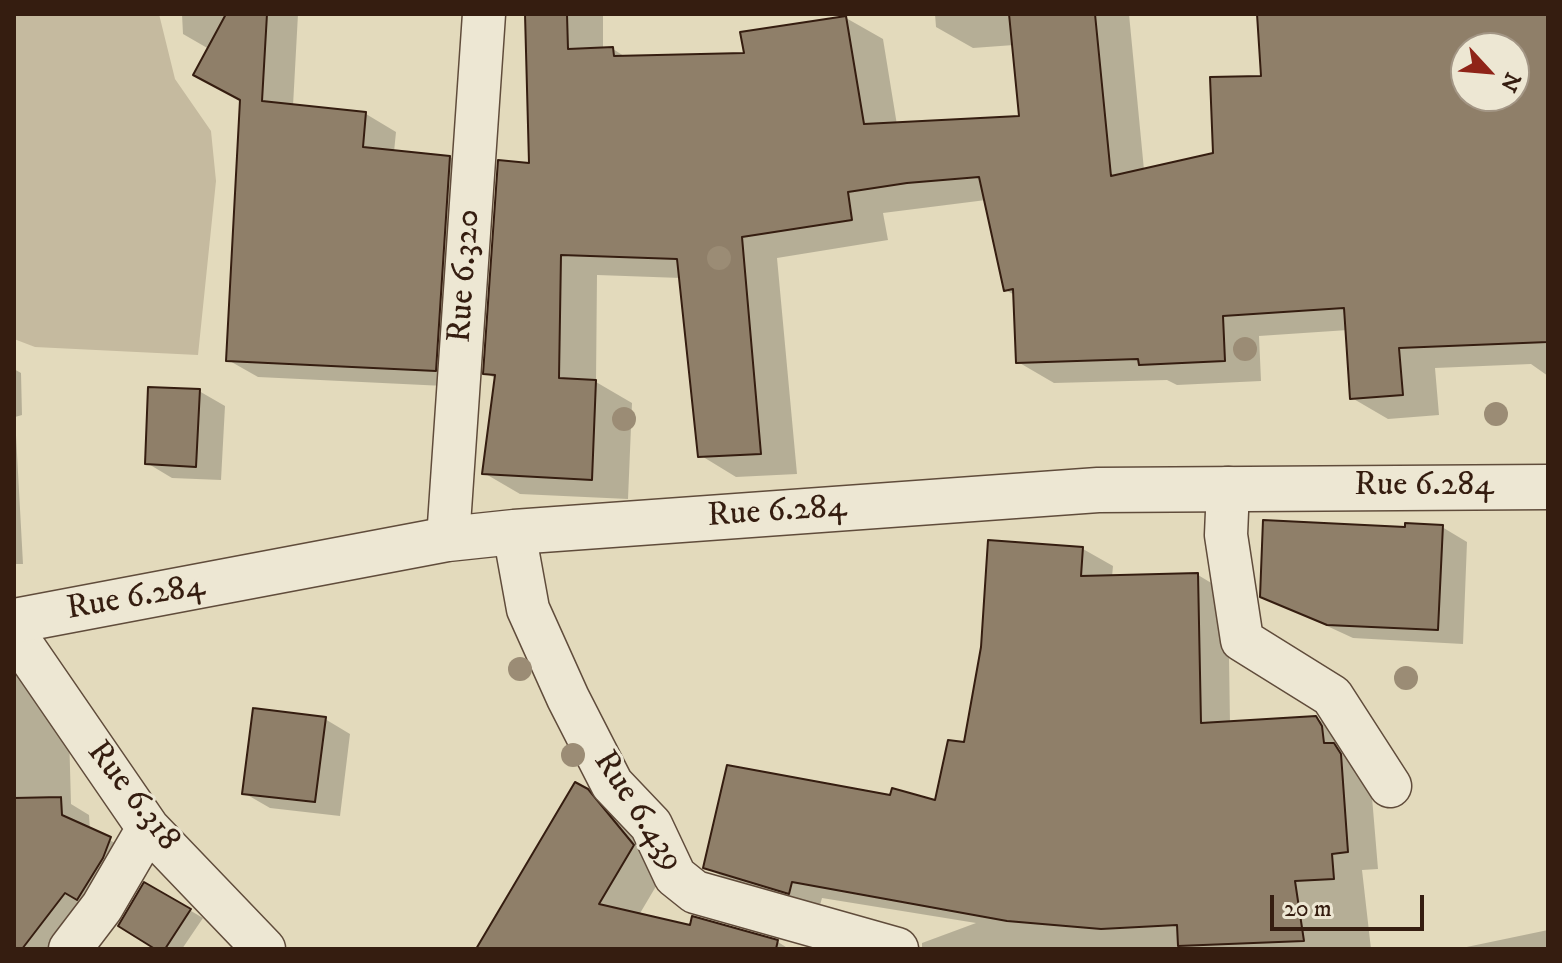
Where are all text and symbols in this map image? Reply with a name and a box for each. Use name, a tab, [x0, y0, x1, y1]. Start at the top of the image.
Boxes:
north arrow	[1450, 32, 1530, 112]
text: N	[1494, 68, 1526, 96]
street label: Rue 6.320	[441, 208, 491, 344]
street label: Rue 6.284	[1354, 467, 1494, 507]
street label: Rue 6.284	[706, 488, 848, 538]
street label: Rue 6.284	[64, 567, 208, 631]
street label: Rue 6.318	[76, 734, 188, 860]
street label: Rue 6.439	[583, 744, 691, 880]
scale bar	[1274, 879, 1428, 929]
text: 20 m	[1284, 894, 1332, 924]

